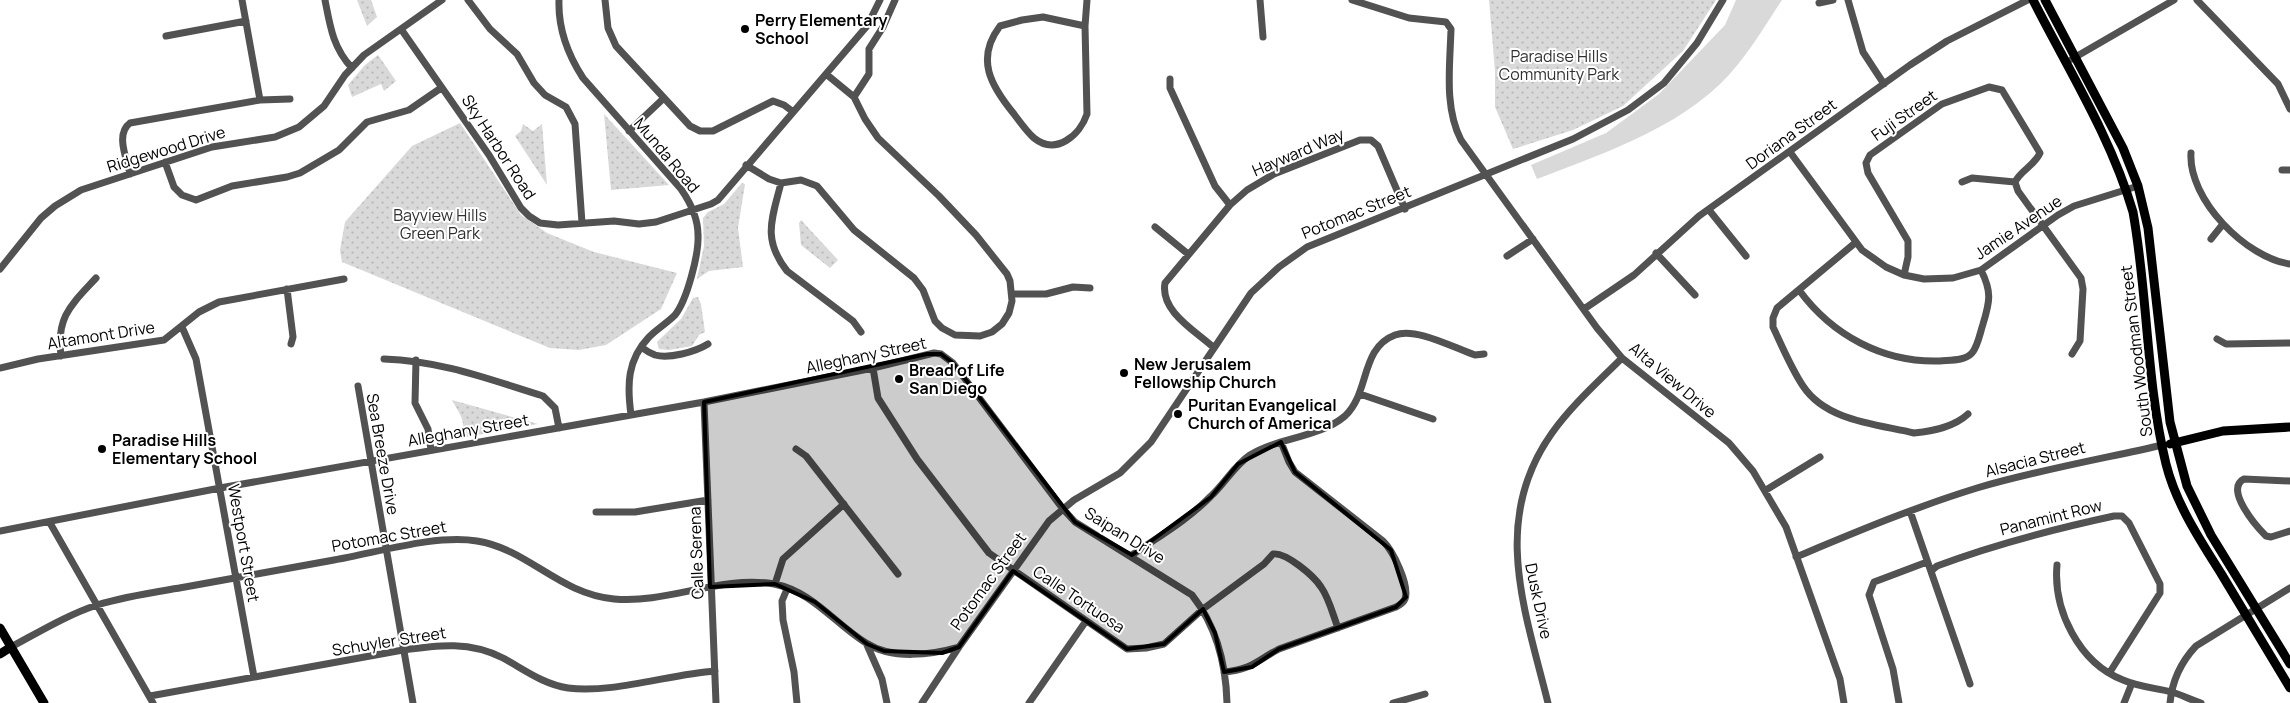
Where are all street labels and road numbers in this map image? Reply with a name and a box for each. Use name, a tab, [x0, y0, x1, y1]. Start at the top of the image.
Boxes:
street label: Fuji Street	[1867, 84, 1941, 146]
street label: Sky Harbor Road	[457, 90, 541, 204]
street label: Doriana Street	[1741, 94, 1841, 174]
street label: Munda Road	[629, 113, 705, 197]
street label: Ridgewood Drive	[104, 121, 228, 177]
street label: Hayward Way	[1249, 123, 1348, 181]
street label: Potomac Street	[1298, 180, 1414, 244]
street label: Jamie Avenue	[1970, 190, 2066, 264]
street label: South Woodman Street	[2115, 264, 2157, 438]
street label: Altamont Drive	[46, 316, 156, 354]
street label: Alleghany Street	[804, 331, 928, 379]
street label: Alta View Drive	[1625, 337, 1721, 423]
street label: Sea Breeze Drive	[361, 391, 405, 517]
street label: Alleghany Street	[406, 409, 530, 451]
street label: Alsacia Street	[1983, 436, 2087, 482]
street label: Westport Street	[223, 482, 265, 604]
street label: Panamint Row	[1998, 494, 2104, 540]
street label: Saipan Drive	[1081, 502, 1169, 568]
street label: Calle Serena	[683, 506, 709, 600]
street label: Potomac Street	[330, 515, 448, 557]
street label: Potomac Street	[945, 528, 1031, 634]
street label: Calle Tortuosa	[1029, 560, 1129, 638]
street label: Dusk Drive	[1520, 561, 1558, 641]
street label: Schuyler Street	[330, 621, 448, 661]

